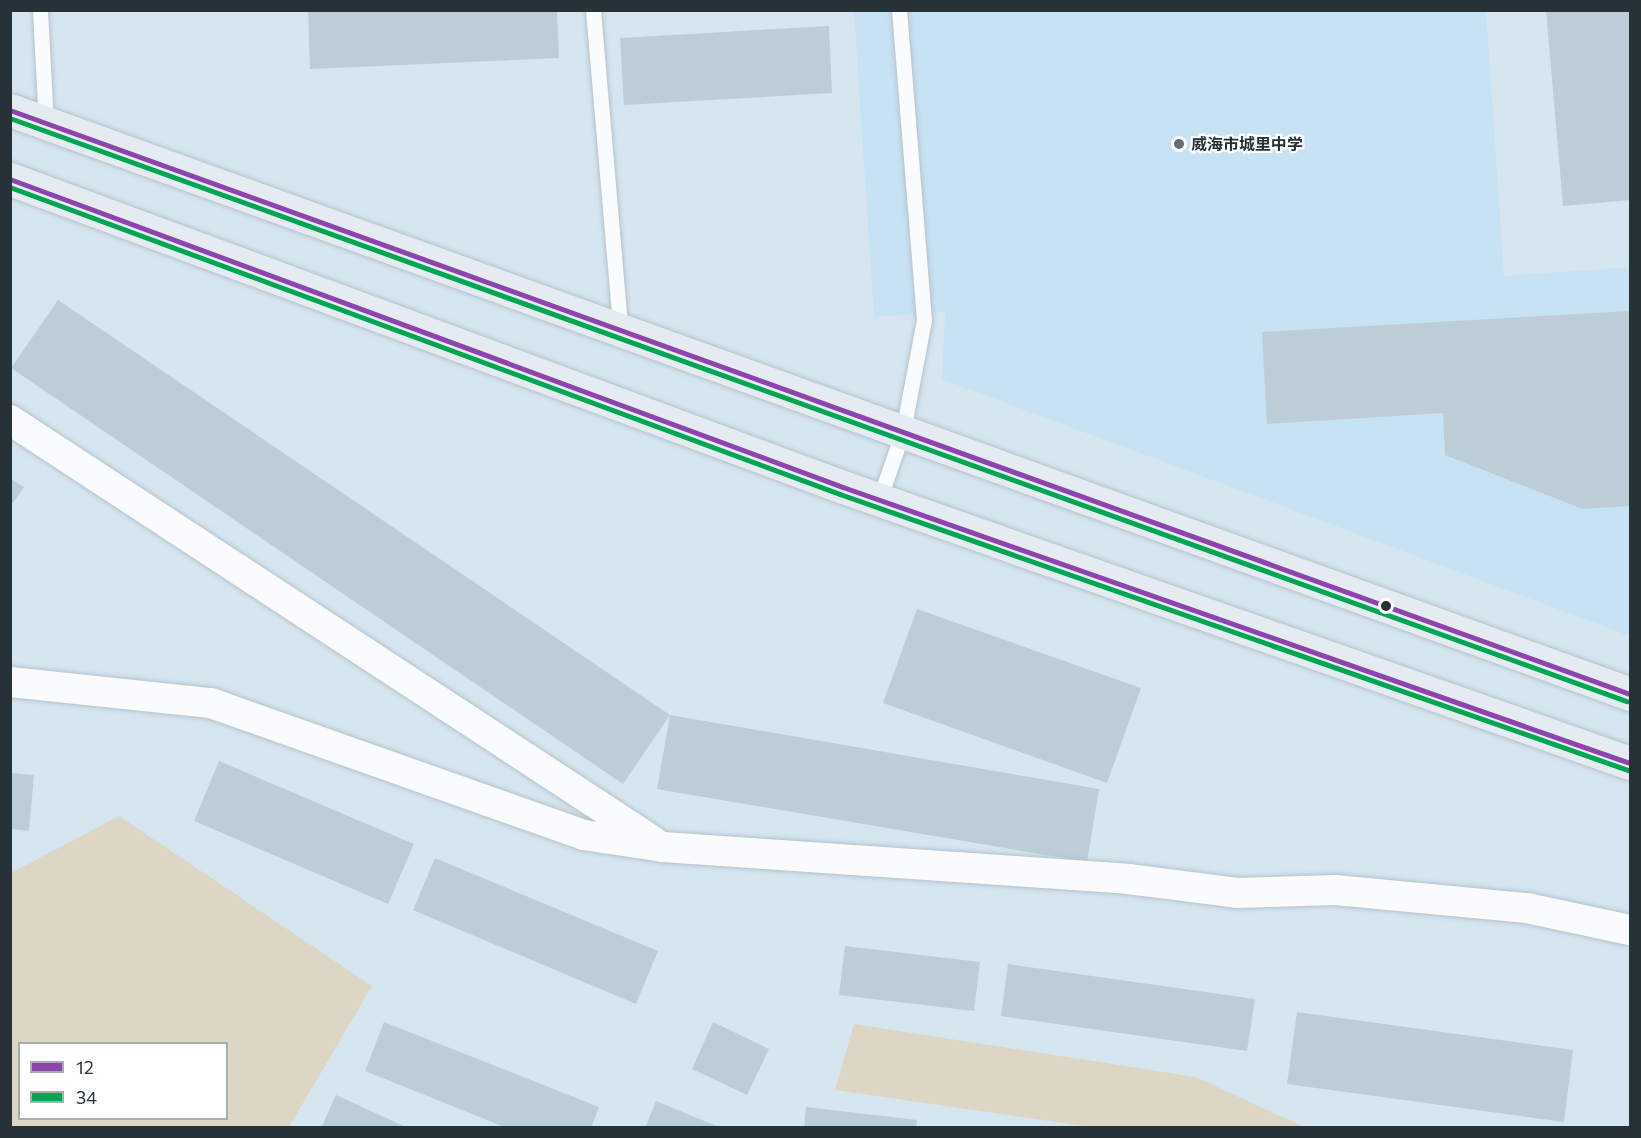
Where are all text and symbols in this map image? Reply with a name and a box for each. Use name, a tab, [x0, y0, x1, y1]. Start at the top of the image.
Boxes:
place label: 威海市城里中学	[1191, 134, 1303, 154]
marker: 威海市城里中学	[1172, 137, 1186, 151]
unlabelled marker	[1380, 600, 1392, 612]
legend	[18, 1042, 228, 1120]
text: 12	[76, 1056, 94, 1078]
text: 34	[76, 1086, 97, 1108]

